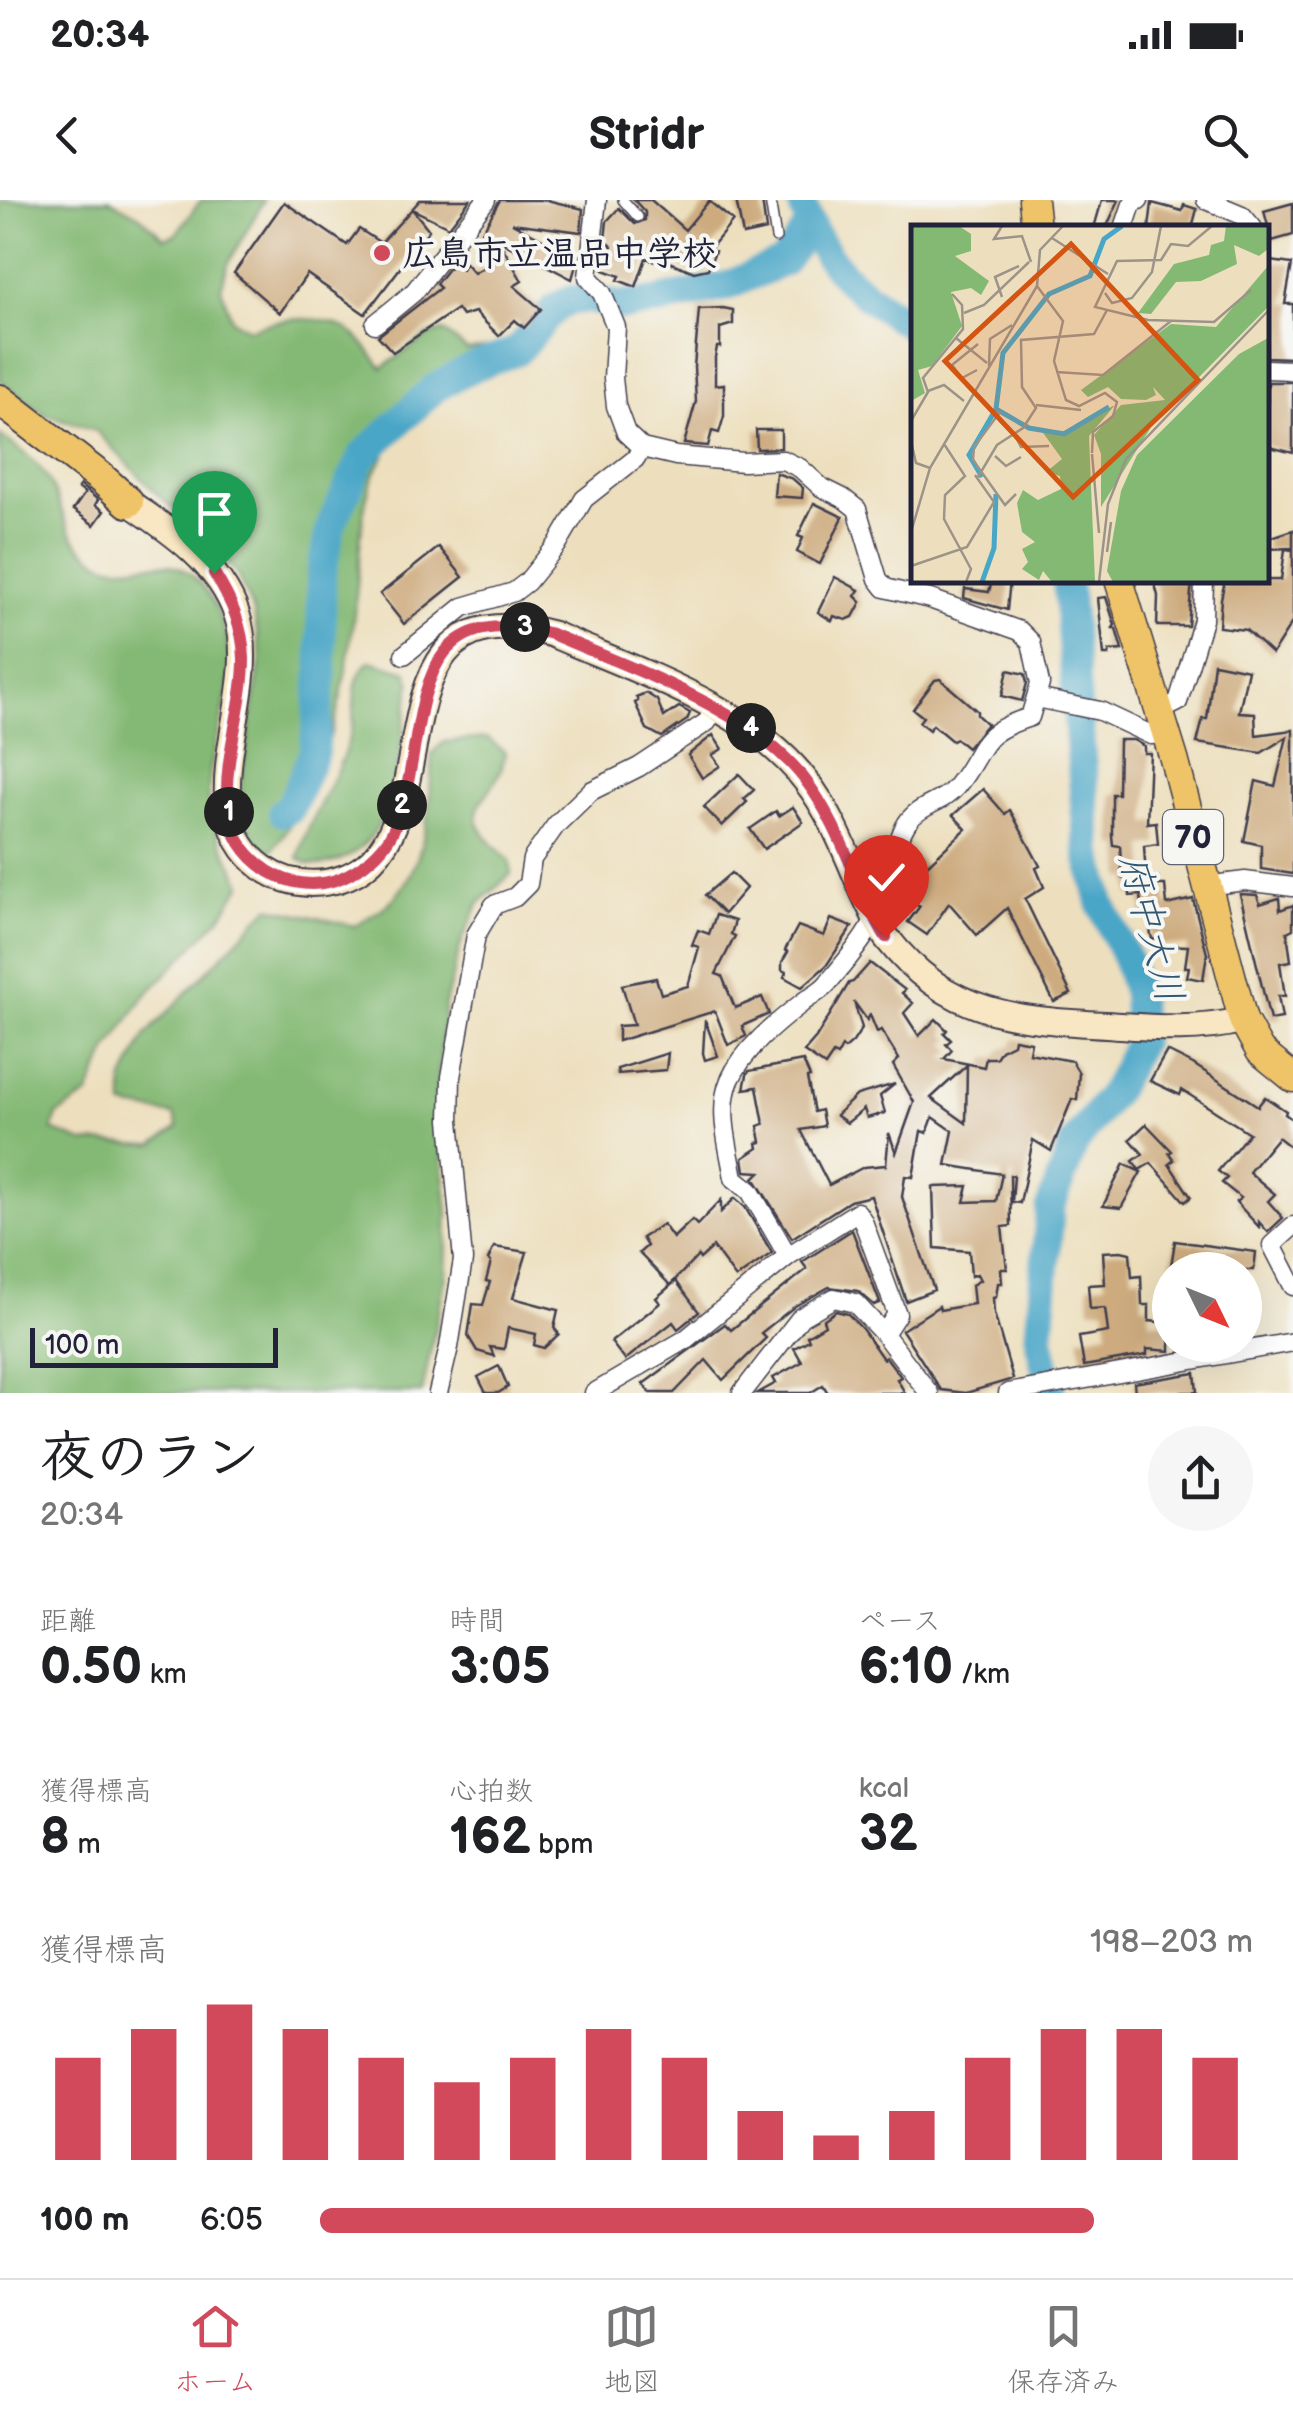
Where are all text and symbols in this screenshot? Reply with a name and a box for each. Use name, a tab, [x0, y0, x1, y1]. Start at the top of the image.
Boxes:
text: 20:34	[50, 13, 149, 58]
icon: back	[40, 108, 95, 163]
text: Stridr	[589, 108, 704, 163]
icon: search	[1198, 108, 1253, 163]
inset map	[911, 225, 1268, 582]
place label: 広島市立温品中学校	[402, 233, 717, 276]
marker: 広島市立温品中学校	[371, 242, 393, 264]
pin	[172, 471, 257, 574]
icon: arrive	[187, 486, 242, 541]
pin: 3	[500, 602, 550, 652]
text: 3	[517, 610, 533, 643]
pin: 4	[726, 703, 776, 753]
text: 4	[743, 711, 759, 744]
pin: 2	[377, 780, 427, 830]
pin: 1	[204, 787, 254, 837]
text: 2	[394, 788, 410, 821]
text: 1	[223, 795, 235, 828]
road number: 70	[1163, 810, 1223, 864]
pin	[844, 835, 929, 938]
water label: 府中大川	[1109, 849, 1192, 1008]
icon: check	[859, 850, 914, 905]
north arrow	[1152, 1252, 1262, 1362]
map controls	[1152, 1252, 1262, 1362]
scale bar	[30, 1323, 278, 1368]
text: 100 m	[45, 1329, 119, 1362]
text: 夜のラン	[40, 1425, 260, 1492]
button: share	[1148, 1426, 1253, 1531]
text: 20:34	[40, 1496, 123, 1535]
text: 距離	[40, 1605, 96, 1638]
text: 時間	[449, 1605, 505, 1638]
text: ペース	[859, 1605, 941, 1638]
text: 0.50	[40, 1638, 142, 1698]
text: 3:05	[449, 1638, 551, 1698]
text: 6:10	[859, 1638, 953, 1698]
text: km	[142, 1658, 187, 1691]
text: /km	[953, 1658, 1010, 1691]
text: kcal	[859, 1772, 909, 1805]
text: 獲得標高	[40, 1775, 152, 1808]
text: 心拍数	[449, 1775, 533, 1808]
text: 32	[859, 1805, 918, 1865]
text: 8	[40, 1808, 70, 1868]
text: 162	[449, 1808, 531, 1868]
text: m	[70, 1828, 101, 1861]
text: bpm	[531, 1828, 593, 1861]
text: 198–203 m	[1090, 1923, 1253, 1962]
text: 獲得標高	[40, 1931, 168, 1970]
text: 100 m	[40, 2201, 129, 2240]
text: 6:05	[200, 2201, 263, 2240]
tab: ホーム	[174, 2299, 257, 2399]
tab: 地図	[604, 2299, 660, 2399]
tab: 保存済み	[1007, 2299, 1119, 2399]

